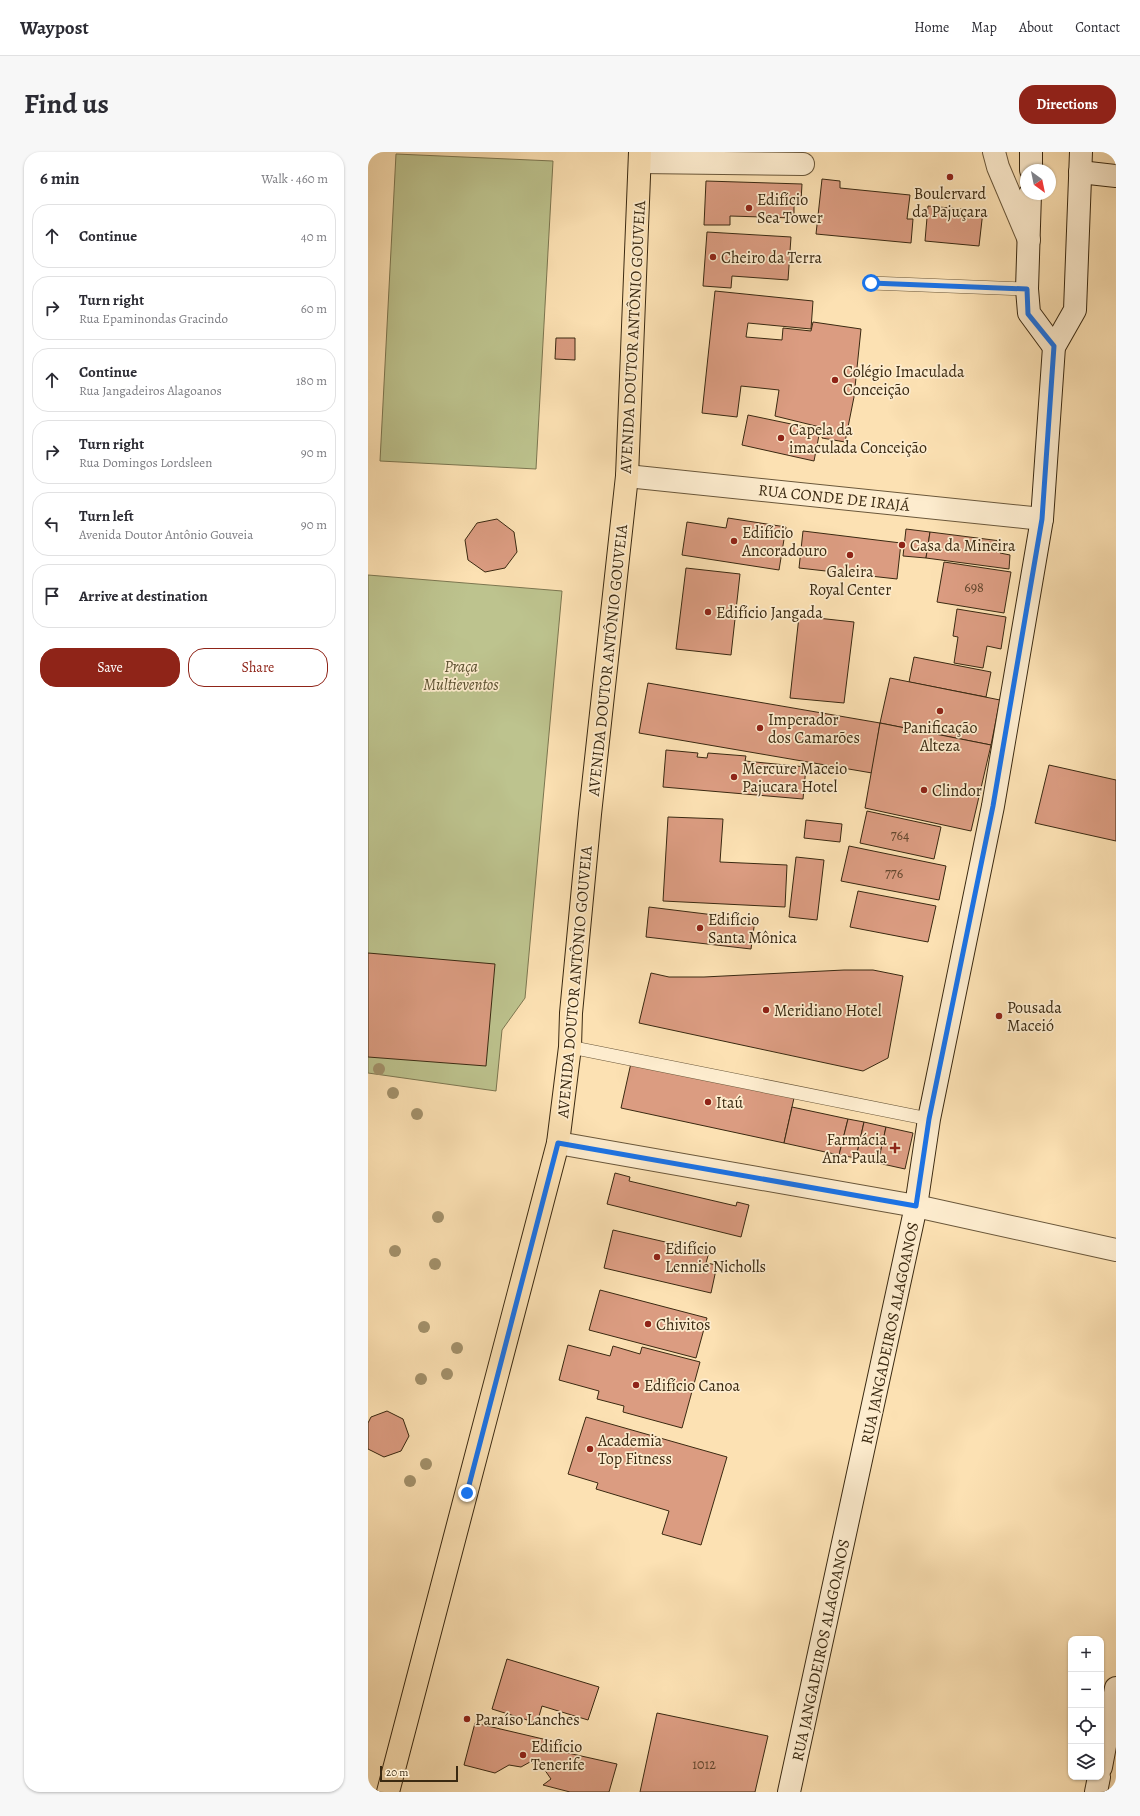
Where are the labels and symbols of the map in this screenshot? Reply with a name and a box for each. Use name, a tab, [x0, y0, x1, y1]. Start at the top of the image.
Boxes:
north arrow	[1020, 164, 1056, 200]
marker: Boulervard da Pajuçara	[945, 172, 955, 182]
place label: Boulervard da Pajuçara	[912, 183, 988, 223]
place label: Edifício Sea Tower	[757, 189, 823, 229]
street label: AVENIDA DOUTOR ANTÔNIO GOUVEIA	[615, 199, 651, 475]
marker: Edifício Sea Tower	[744, 203, 754, 213]
place label: Cheiro da Terra	[721, 247, 823, 269]
marker: Cheiro da Terra	[708, 252, 718, 262]
route start	[862, 274, 880, 292]
place label: Colégio Imaculada Conceição	[843, 361, 965, 401]
marker: Colégio Imaculada Conceição	[830, 375, 840, 385]
place label: Capela da imaculada Conceição	[789, 419, 927, 459]
marker: Capela da imaculada Conceição	[776, 433, 786, 443]
street label: RUA CONDE DE IRAJÁ	[757, 479, 911, 517]
place label: Edifício Ancoradouro	[741, 522, 827, 562]
street label: AVENIDA DOUTOR ANTÔNIO GOUVEIA	[583, 523, 633, 798]
place label: Casa da Mineira	[910, 535, 1016, 557]
marker: Edifício Ancoradouro	[729, 536, 739, 546]
marker: Casa da Mineira	[897, 540, 907, 550]
marker: Galeira Royal Center	[845, 550, 855, 560]
place label: Galeira Royal Center	[809, 561, 891, 601]
house number: 698	[964, 578, 984, 597]
place label: Edifício Jangada	[716, 602, 823, 624]
marker: Edifício Jangada	[703, 607, 713, 617]
park label: Praça Multieventos	[423, 656, 499, 696]
marker: Panificação Alteza	[935, 706, 945, 716]
place label: Imperador dos Camarões	[768, 709, 860, 749]
place label: Panificação Alteza	[903, 717, 977, 757]
marker: Imperador dos Camarões	[755, 723, 765, 733]
place label: Mercure Maceio Pajucara Hotel	[742, 758, 847, 798]
marker: Mercure Maceio Pajucara Hotel	[729, 772, 739, 782]
place label: Clindor	[932, 780, 982, 802]
marker: Clindor	[919, 785, 929, 795]
house number: 764	[891, 826, 909, 845]
street label: AVENIDA DOUTOR ANTÔNIO GOUVEIA	[552, 844, 598, 1120]
house number: 776	[885, 864, 903, 883]
place label: Edifício Santa Mônica	[708, 909, 797, 949]
marker: Edifício Santa Mônica	[695, 923, 705, 933]
place label: Pousada Maceió	[1007, 997, 1062, 1037]
place label: Meridiano Hotel	[774, 1000, 882, 1022]
marker: Meridiano Hotel	[761, 1005, 771, 1015]
marker: Pousada Maceió	[994, 1011, 1004, 1021]
place label: Itaú	[716, 1092, 744, 1114]
marker: Itaú	[703, 1097, 713, 1107]
place label: Farmácia Ana Paula	[822, 1129, 888, 1169]
marker: Farmácia Ana Paula	[890, 1143, 900, 1153]
street label: RUA JANGADEIROS ALAGOANOS	[856, 1220, 924, 1446]
place label: Edifício Lennie Nicholls	[665, 1238, 766, 1278]
marker: Edifício Lennie Nicholls	[652, 1252, 662, 1262]
place label: Chivitos	[656, 1314, 710, 1336]
marker: Chivitos	[643, 1319, 653, 1329]
place label: Edifício Canoa	[644, 1375, 741, 1397]
marker: Edifício Canoa	[631, 1380, 641, 1390]
place label: Academia Top Fitness	[597, 1430, 672, 1470]
marker: Academia Top Fitness	[585, 1444, 595, 1454]
route end	[458, 1484, 476, 1502]
street label: RUA JANGADEIROS ALAGOANOS	[787, 1537, 855, 1763]
place label: Paraíso Lanches	[475, 1709, 580, 1731]
marker: Paraíso Lanches	[462, 1714, 472, 1724]
place label: Edifício Tenerife	[531, 1736, 585, 1776]
marker: Edifício Tenerife	[518, 1750, 528, 1760]
house number: 1012	[692, 1755, 716, 1774]
scale bar	[380, 1764, 458, 1783]

